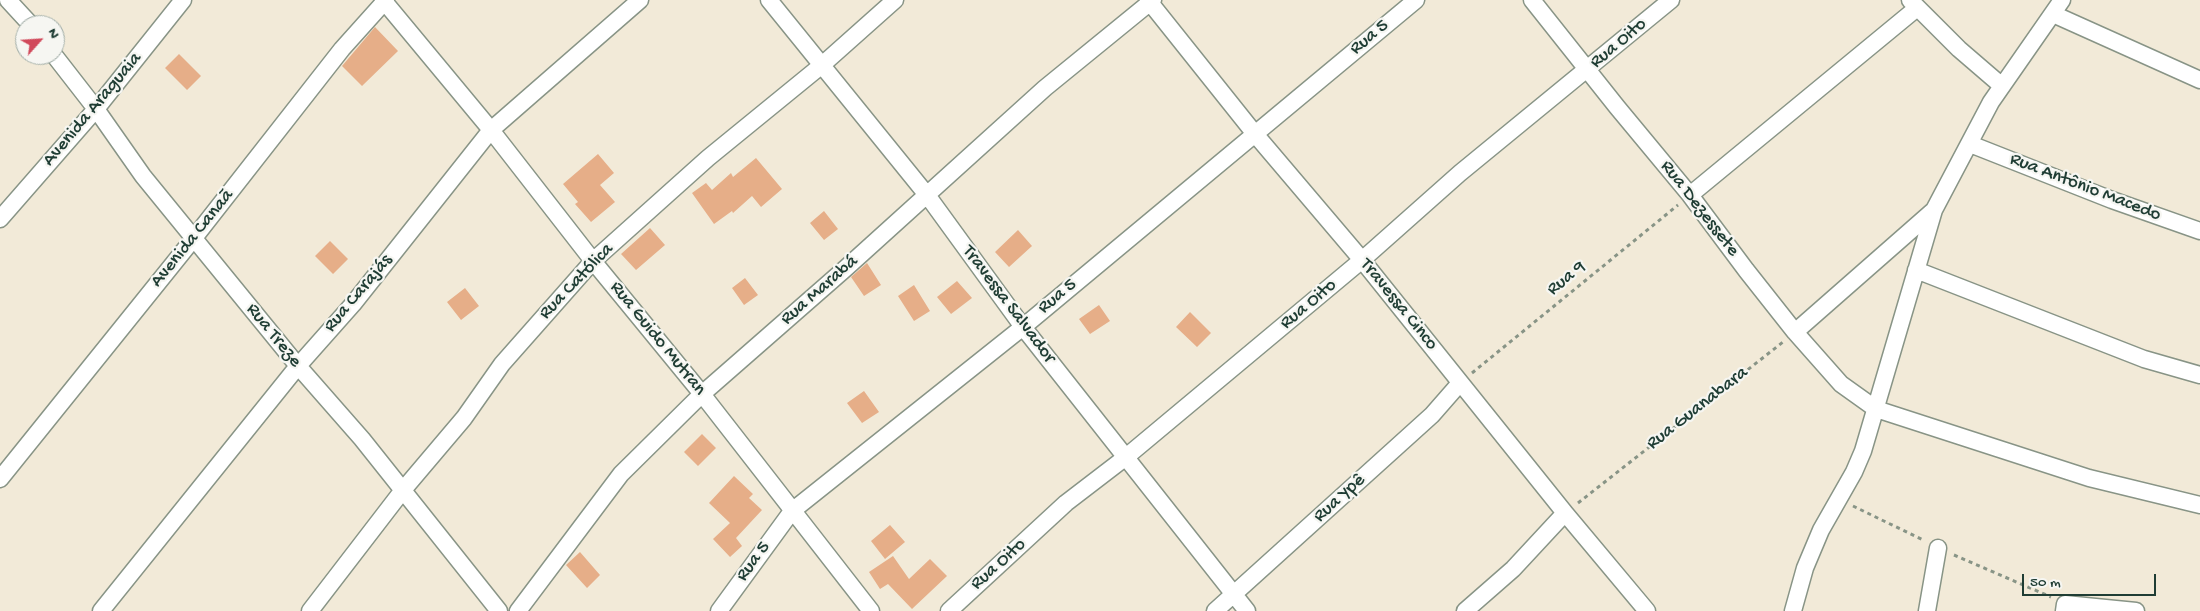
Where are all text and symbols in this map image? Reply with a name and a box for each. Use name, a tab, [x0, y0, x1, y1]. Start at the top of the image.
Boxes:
street label: Rua Oito	[1586, 14, 1652, 74]
north arrow	[15, 15, 65, 65]
street label: Rua 5	[1346, 15, 1394, 61]
text: N	[43, 26, 63, 41]
street label: Avenida Araguaia	[39, 48, 147, 172]
street label: Rua Antônio Macedo	[2006, 149, 2164, 227]
street label: Rua Dezessete	[1654, 156, 1744, 262]
street label: Avenida Canaã	[146, 185, 240, 293]
street label: Rua Católica	[535, 239, 619, 325]
street label: Travessa Salvador	[956, 241, 1060, 369]
street label: Rua Carajás	[320, 250, 398, 338]
street label: Rua Marabá	[776, 251, 864, 331]
street label: Travessa Cinco	[1354, 254, 1442, 356]
street label: Rua 9	[1543, 256, 1591, 302]
street label: Rua 5	[1034, 274, 1082, 320]
street label: Rua Oito	[1276, 275, 1342, 335]
street label: Rua Guido Mutran	[604, 277, 710, 401]
street label: Rua Treze	[240, 299, 306, 373]
street label: Rua Guanabara	[1643, 362, 1753, 456]
street label: Rua Ypê	[1309, 470, 1371, 528]
street label: Rua Oito	[966, 534, 1032, 596]
street label: Rua 5	[732, 538, 776, 586]
scale bar	[2025, 564, 2159, 596]
text: 50 m	[2030, 574, 2061, 592]

